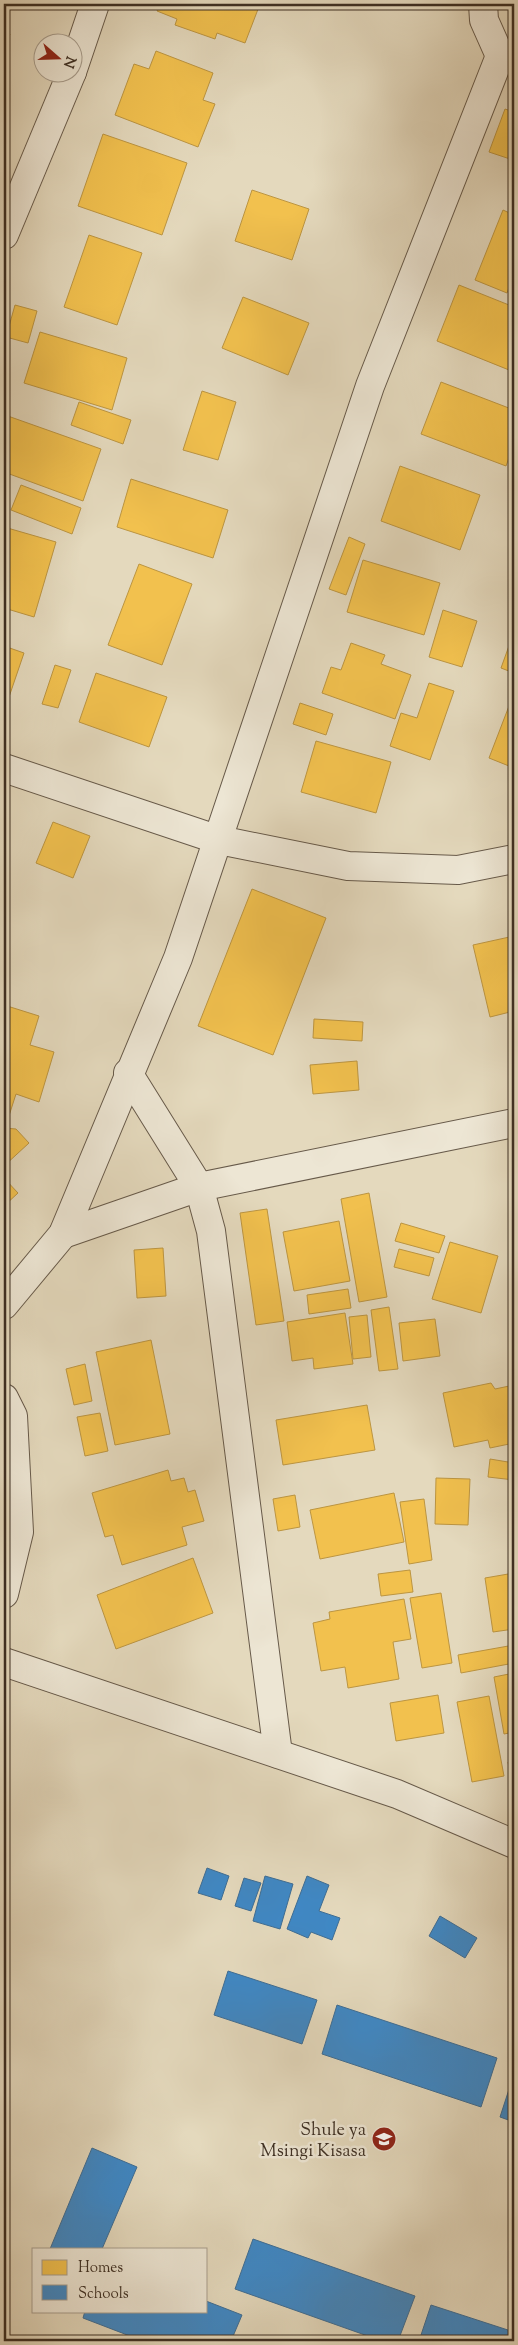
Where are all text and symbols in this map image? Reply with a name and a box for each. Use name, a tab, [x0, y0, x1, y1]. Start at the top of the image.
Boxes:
north arrow	[32, 32, 82, 82]
text: N	[57, 53, 80, 70]
place label: Shule ya Msingi Kisasa	[260, 2118, 366, 2165]
school or university icon: Shule ya Msingi Kisasa	[371, 2126, 397, 2152]
legend	[32, 2248, 208, 2312]
text: Homes	[78, 2258, 123, 2279]
text: Schools	[78, 2284, 129, 2305]

